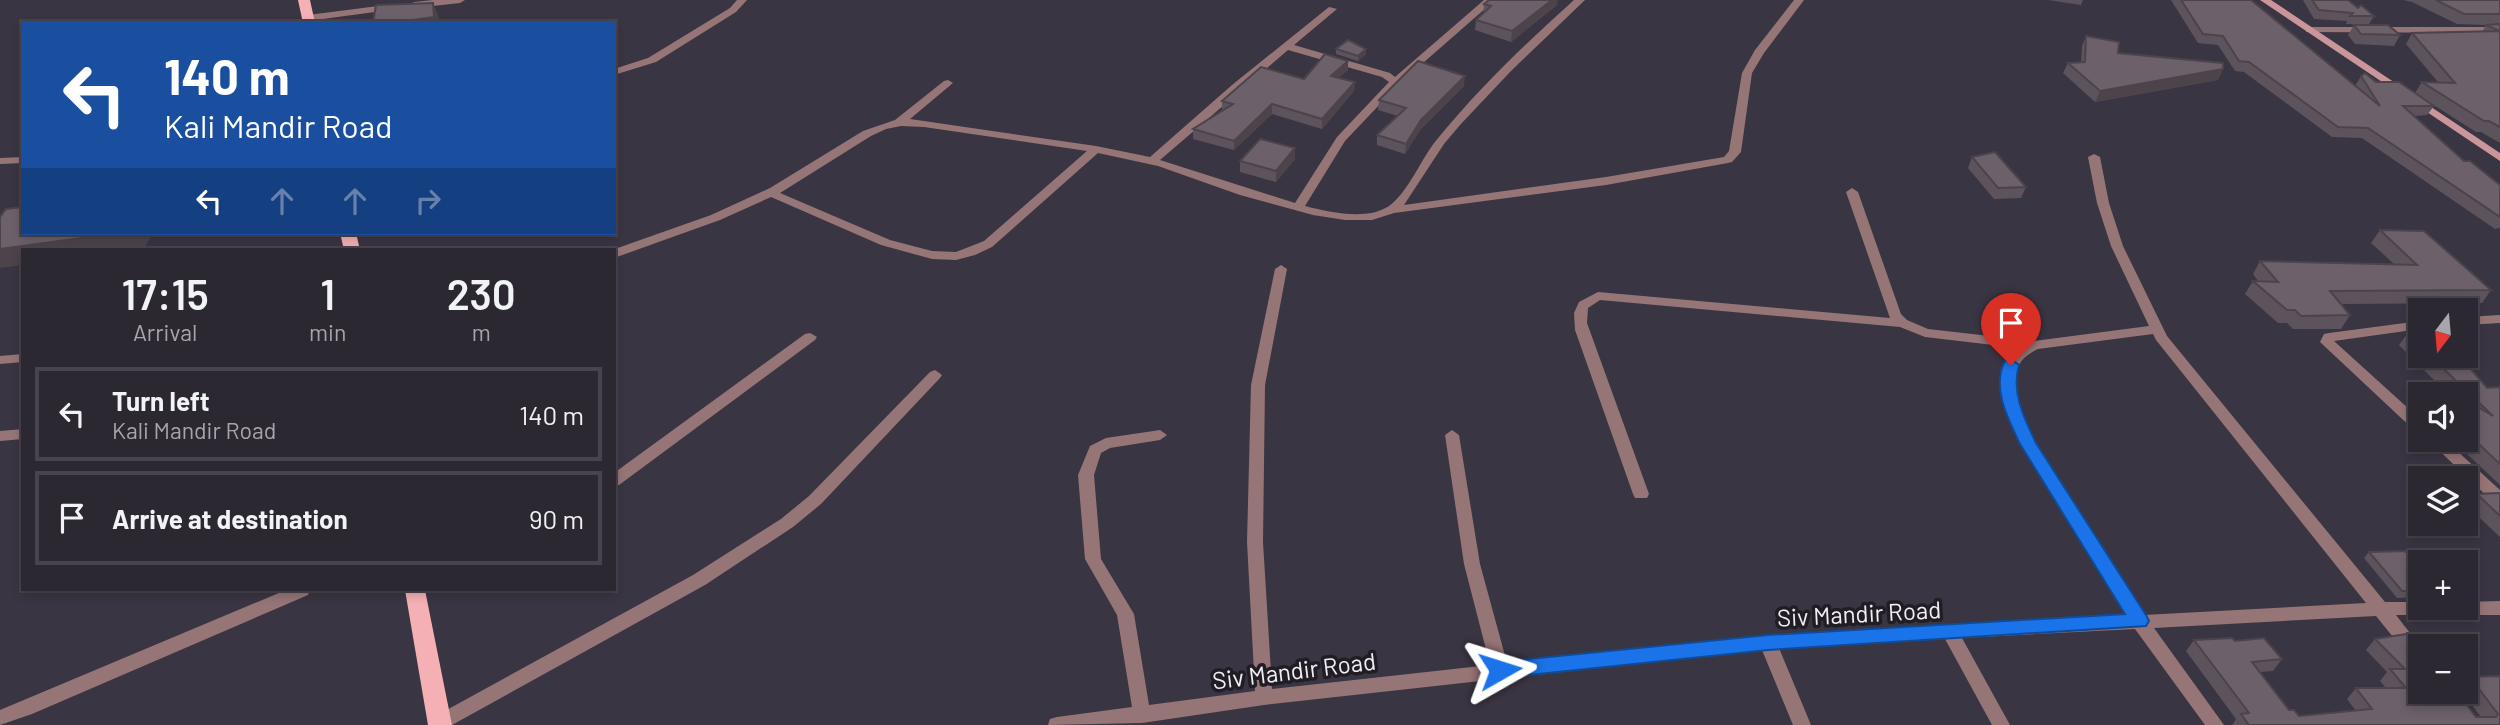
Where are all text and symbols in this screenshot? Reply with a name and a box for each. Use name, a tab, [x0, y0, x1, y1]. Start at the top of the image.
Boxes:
text: 140 m	[164, 46, 290, 105]
icon: left	[49, 49, 140, 140]
text: Kali Mandir Road	[164, 106, 393, 144]
icon: left	[190, 182, 228, 220]
icon: ahead	[263, 182, 301, 220]
icon: ahead	[336, 182, 374, 220]
icon: right	[409, 182, 447, 220]
text: 17:15	[121, 268, 209, 318]
text: 1	[320, 268, 335, 318]
text: 230	[447, 268, 516, 318]
pin	[1981, 293, 2041, 365]
north arrow	[2408, 298, 2478, 368]
map controls	[2408, 298, 2478, 704]
icon: arrive	[1992, 304, 2030, 342]
text: Arrival	[133, 318, 197, 346]
text: min	[309, 318, 346, 346]
text: m	[472, 318, 491, 346]
button: sound	[2408, 382, 2478, 452]
text: Turn left	[112, 385, 210, 416]
icon: left	[53, 395, 91, 433]
text: 140 m	[519, 399, 584, 430]
text: Kali Mandir Road	[112, 416, 276, 444]
button: layers	[2408, 466, 2478, 536]
icon: arrive	[53, 499, 91, 537]
text: Arrive at destination	[112, 503, 348, 534]
text: 90 m	[529, 503, 584, 534]
button: +	[2408, 550, 2478, 620]
street label: Siv Mandir Road	[1776, 594, 1942, 632]
position arrow	[1463, 633, 1537, 707]
button: −	[2408, 634, 2478, 704]
street label: Siv Mandir Road	[1211, 646, 1377, 694]

